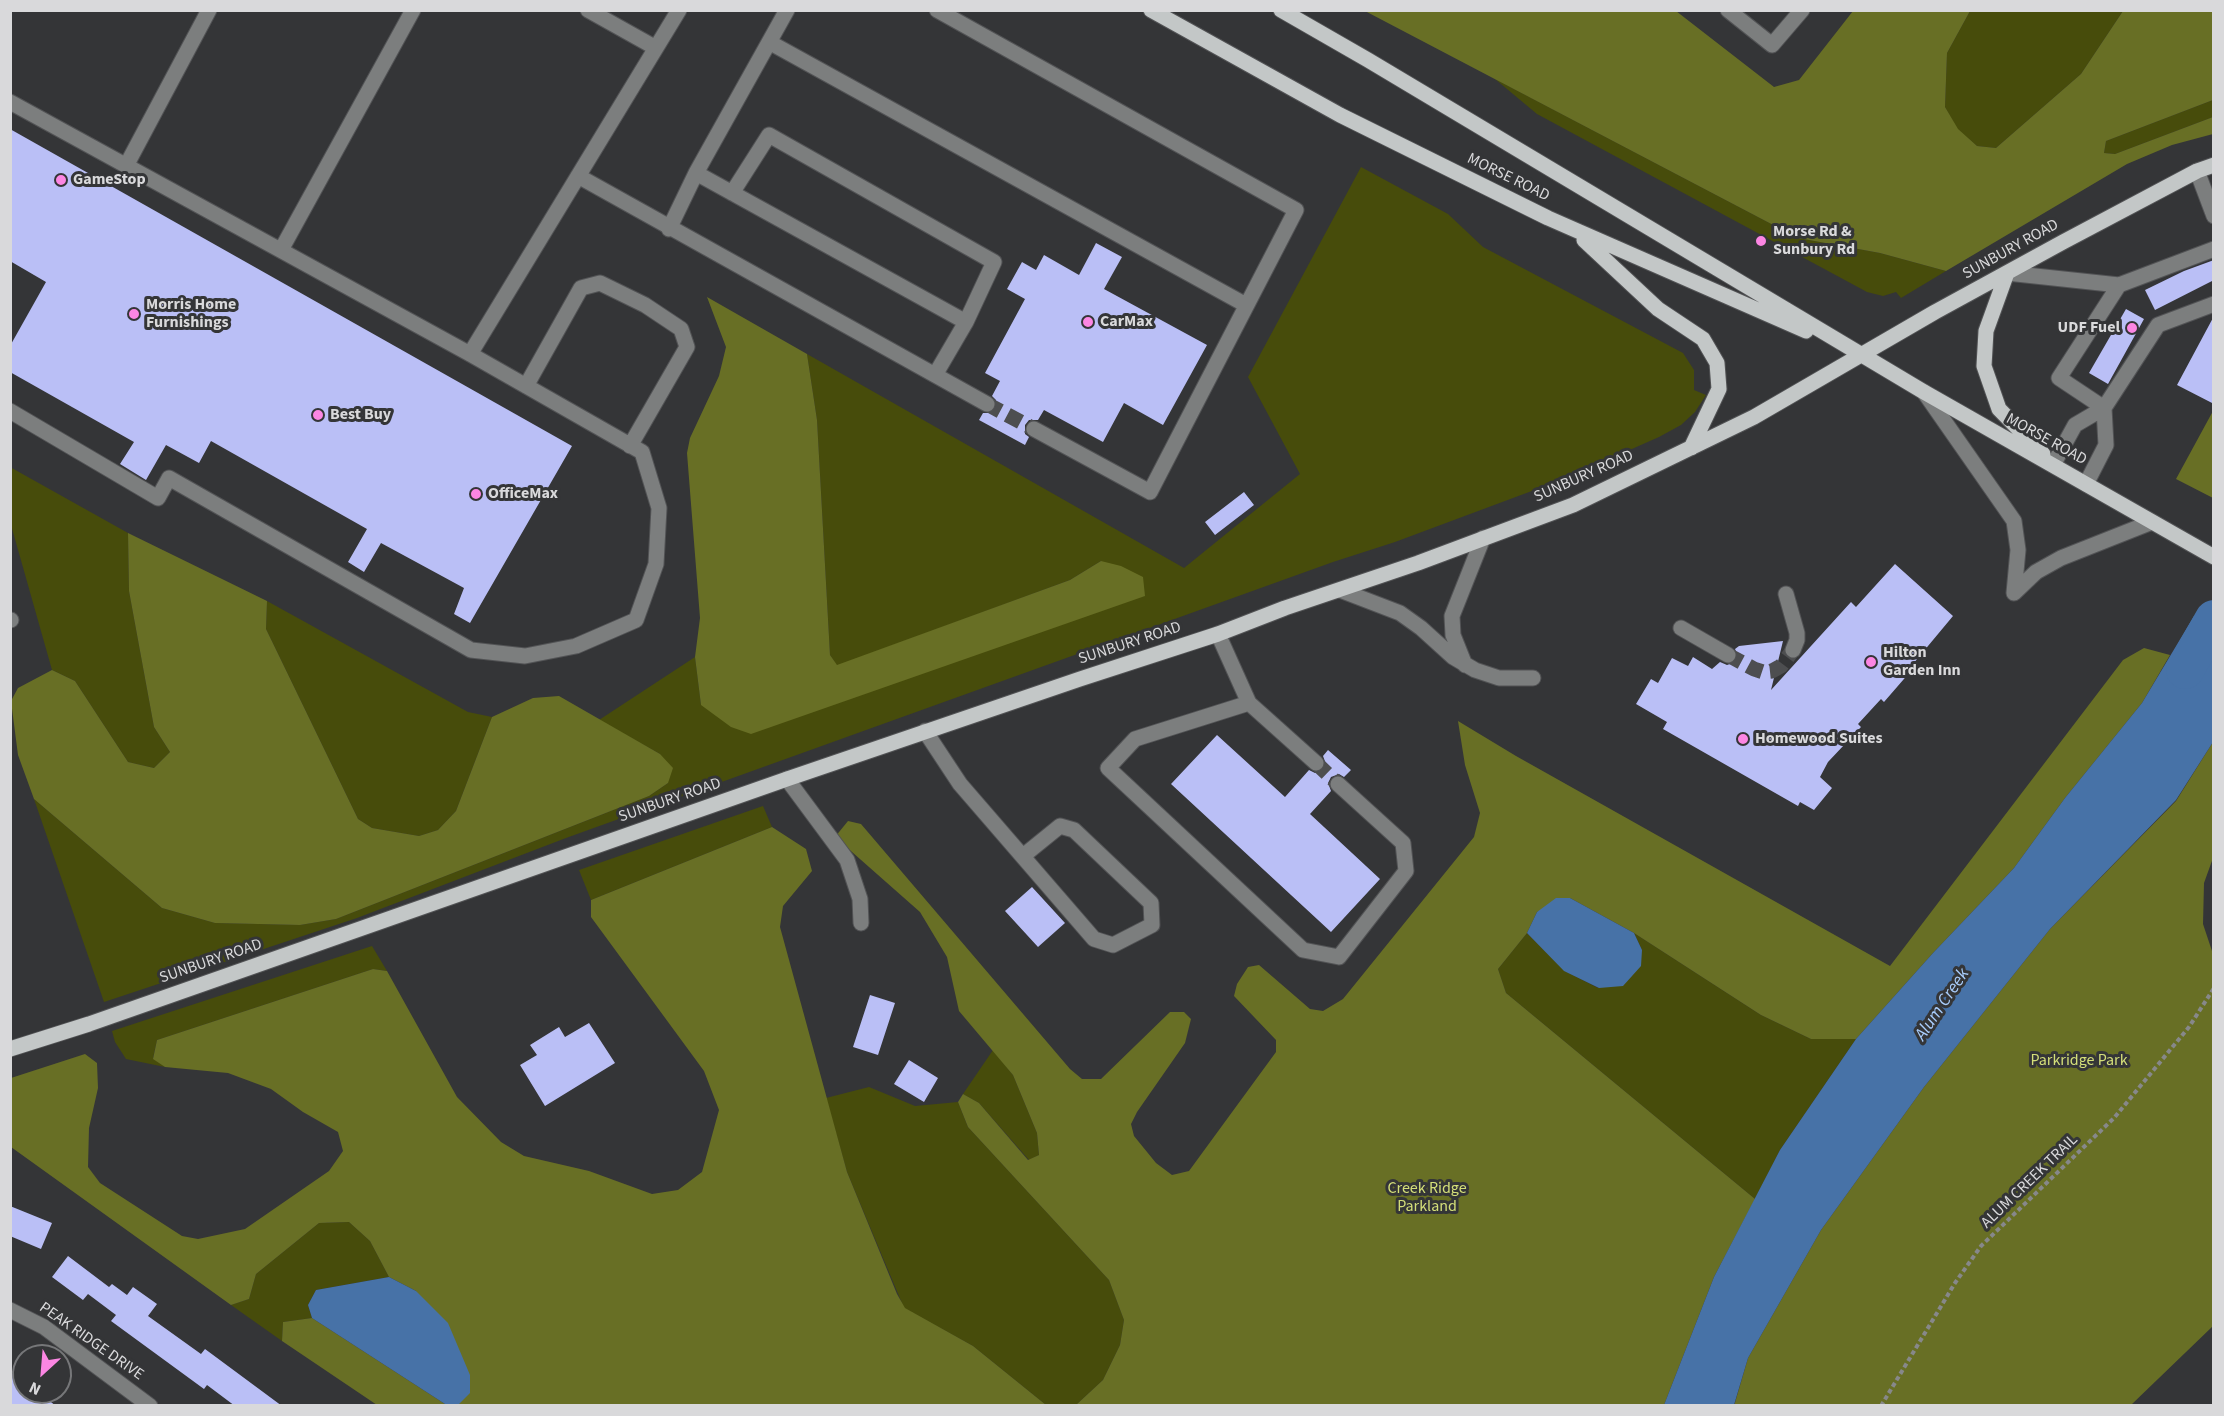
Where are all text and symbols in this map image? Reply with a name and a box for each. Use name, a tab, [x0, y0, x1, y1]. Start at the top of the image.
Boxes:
street label: MORSE ROAD	[1464, 150, 1552, 206]
place label: GameStop	[73, 170, 146, 190]
marker: GameStop	[54, 173, 68, 187]
street label: SUNBURY ROAD	[1960, 216, 2062, 284]
place label: Morse Rd & Sunbury Rd	[1773, 222, 1855, 260]
marker: Morse Rd & Sunbury Rd	[1754, 234, 1768, 248]
place label: Morris Home Furnishings	[146, 295, 236, 333]
marker: Morris Home Furnishings	[127, 307, 141, 321]
place label: CarMax	[1100, 312, 1153, 332]
marker: CarMax	[1081, 315, 1095, 329]
place label: UDF Fuel	[2058, 318, 2120, 338]
marker: UDF Fuel	[2125, 321, 2139, 335]
place label: Best Buy	[330, 405, 391, 425]
marker: Best Buy	[311, 408, 325, 422]
street label: MORSE ROAD	[2002, 410, 2090, 470]
street label: SUNBURY ROAD	[1531, 446, 1637, 508]
place label: OfficeMax	[488, 484, 558, 504]
marker: OfficeMax	[469, 487, 483, 501]
street label: SUNBURY ROAD	[1076, 618, 1184, 670]
place label: Hilton Garden Inn	[1883, 643, 1961, 681]
marker: Hilton Garden Inn	[1864, 655, 1878, 669]
place label: Homewood Suites	[1755, 729, 1883, 749]
marker: Homewood Suites	[1736, 732, 1750, 746]
street label: SUNBURY ROAD	[616, 775, 724, 827]
street label: SUNBURY ROAD	[157, 936, 265, 988]
water label: Alum Creek	[1911, 965, 1975, 1045]
park label: Parkridge Park	[2030, 1051, 2128, 1071]
street label: ALUM CREEK TRAIL	[1978, 1131, 2082, 1233]
park label: Creek Ridge Parkland	[1387, 1179, 1467, 1217]
street label: PEAK RIDGE DRIVE	[35, 1299, 147, 1385]
north arrow	[12, 1344, 72, 1404]
text: N	[25, 1376, 45, 1401]

